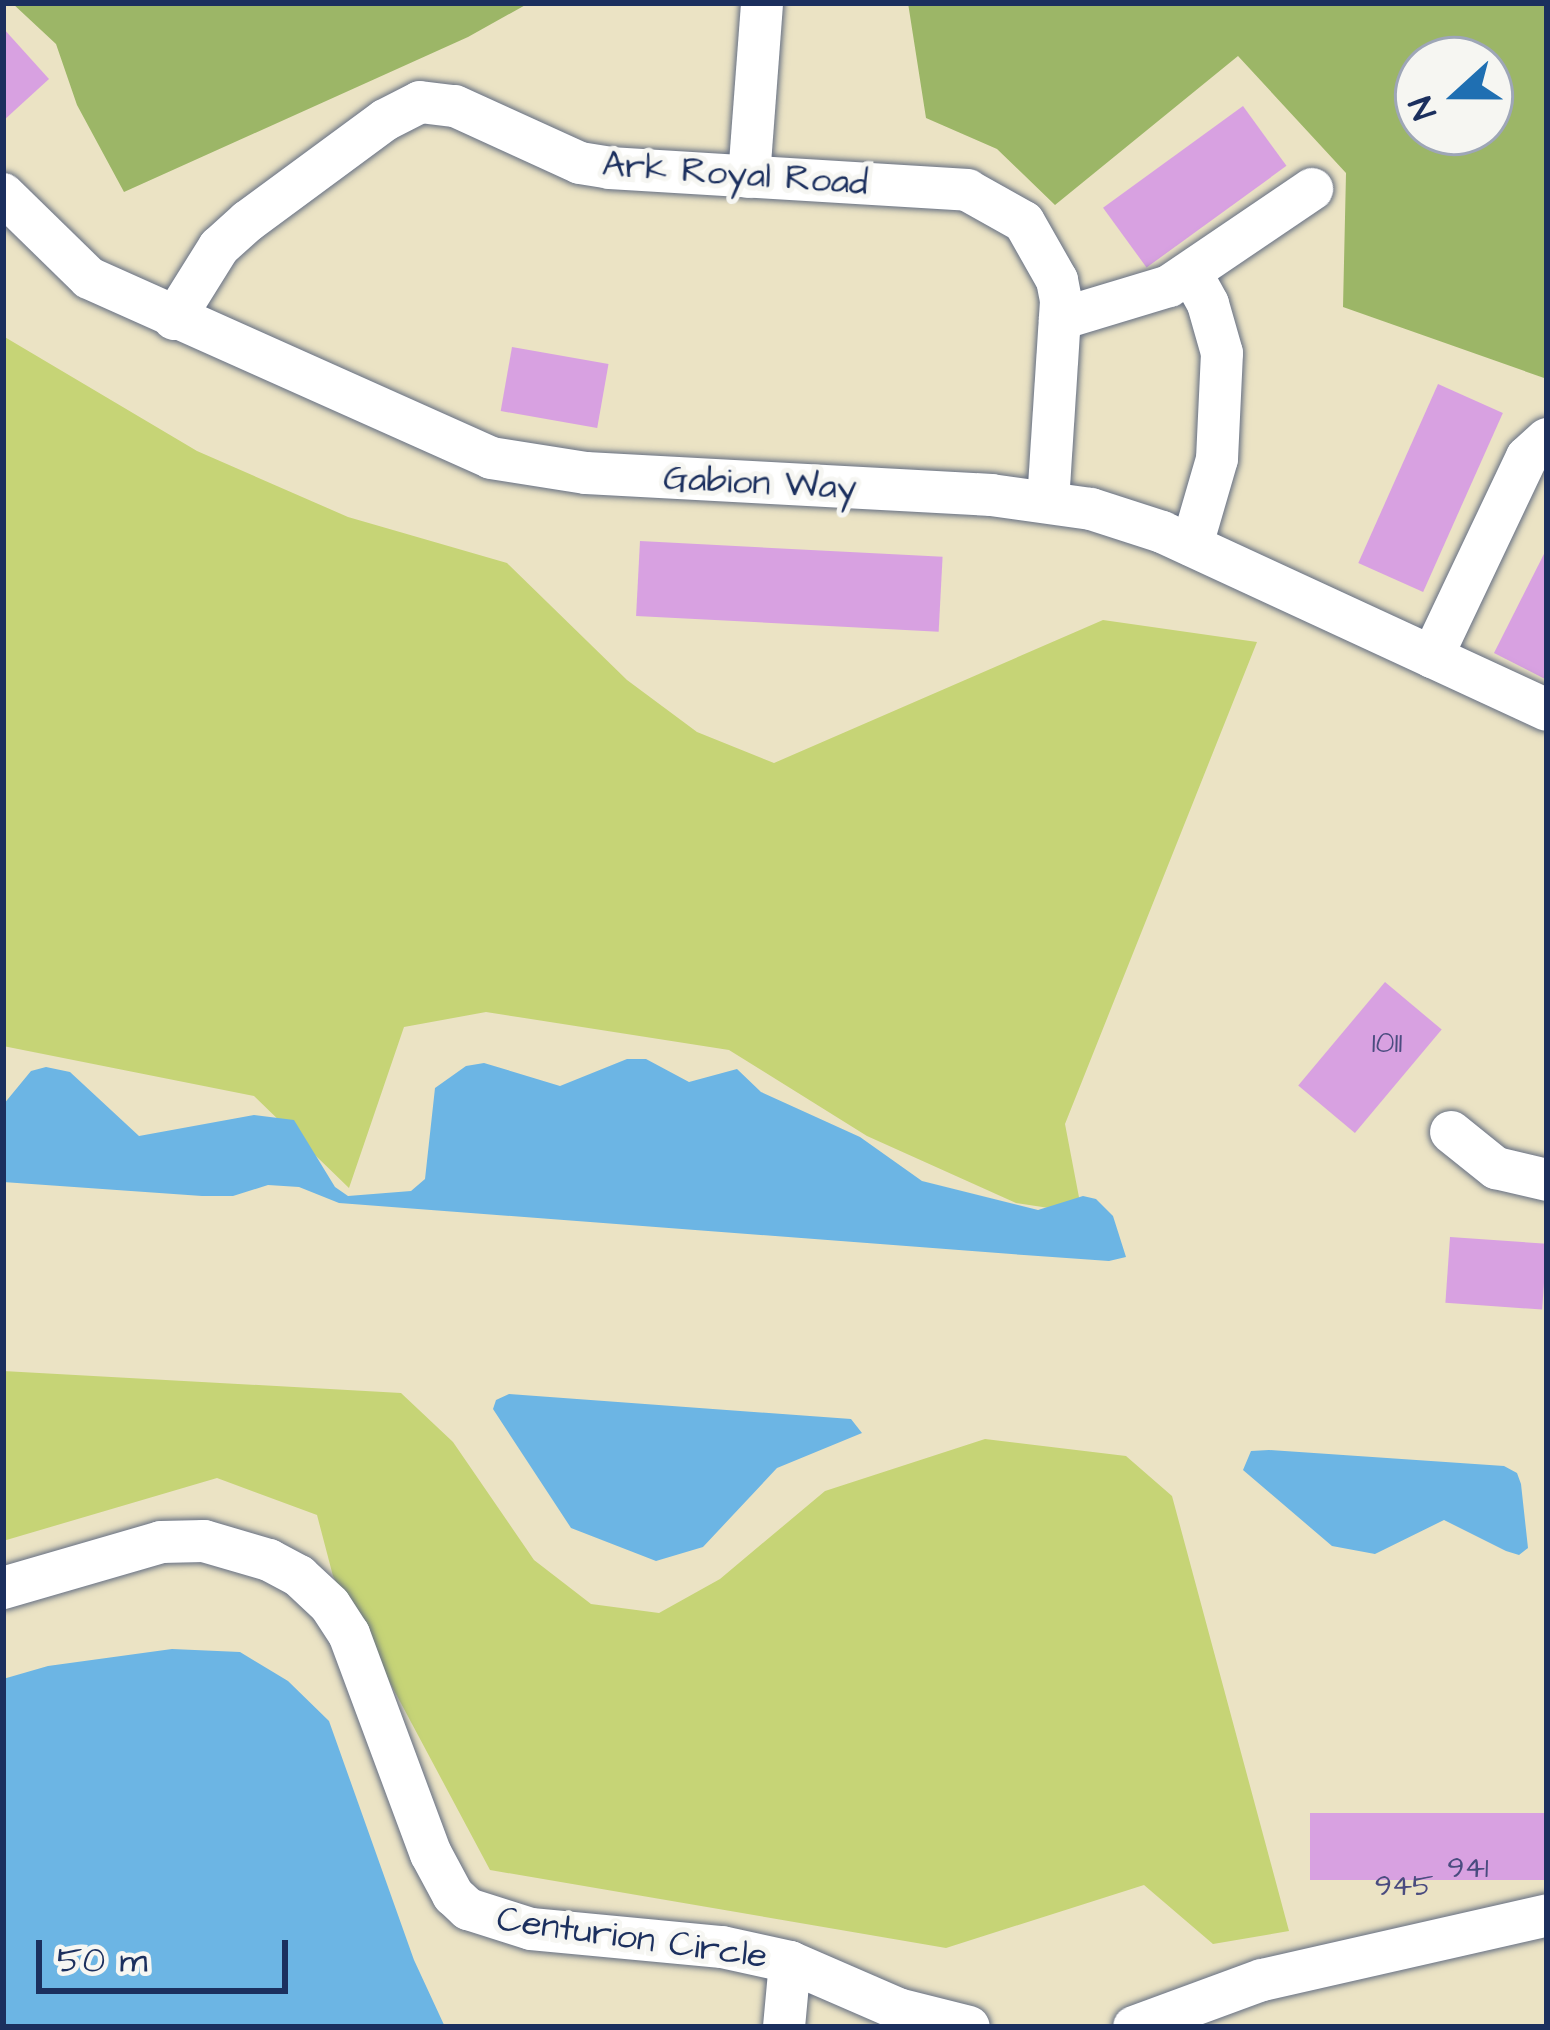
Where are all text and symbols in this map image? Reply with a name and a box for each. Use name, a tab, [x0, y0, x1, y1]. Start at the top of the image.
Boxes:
north arrow	[1394, 36, 1514, 156]
text: N	[1398, 90, 1448, 126]
street label: Ark Royal Road	[601, 143, 869, 205]
street label: Gabion Way	[662, 456, 858, 510]
house number: 1011	[1372, 1025, 1402, 1061]
house number: 941	[1447, 1850, 1489, 1886]
house number: 945	[1375, 1868, 1433, 1904]
street label: Centurion Circle	[494, 1898, 770, 1978]
scale bar	[42, 1916, 294, 1990]
text: 50 m	[57, 1935, 148, 1986]

